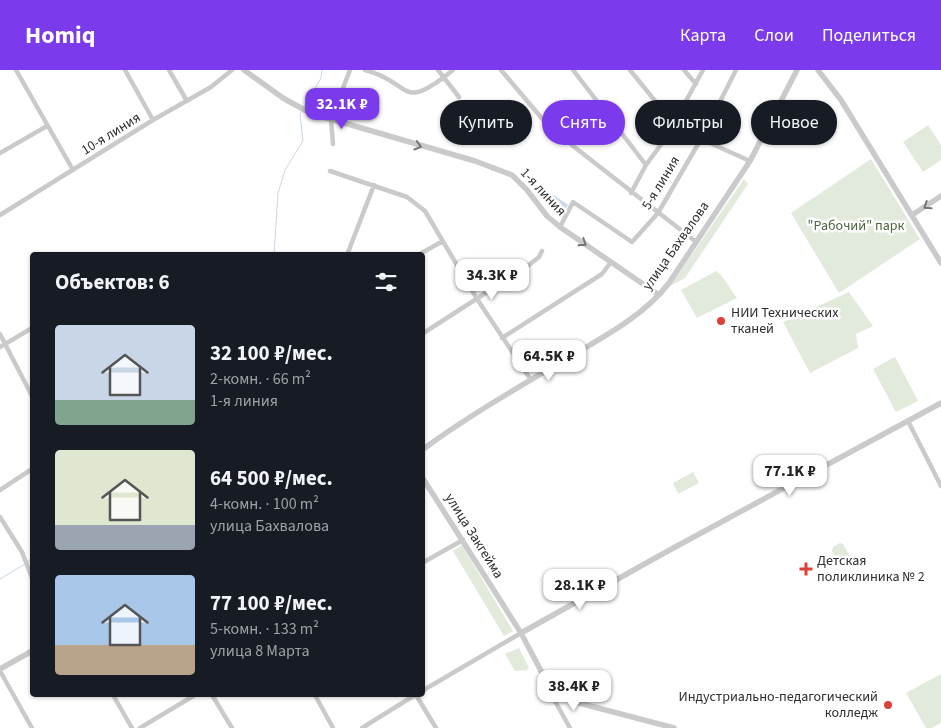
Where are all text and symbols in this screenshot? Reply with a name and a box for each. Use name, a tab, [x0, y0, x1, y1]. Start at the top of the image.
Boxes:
text: Homiq	[25, 18, 95, 53]
text: Карта	[680, 23, 726, 48]
text: Слои	[754, 23, 794, 48]
text: Поделиться	[822, 23, 916, 48]
pin: 32.1K ₽	[296, 88, 388, 130]
text: 32.1K ₽	[316, 93, 368, 115]
chip: Купить	[440, 100, 532, 145]
chip: Снять	[542, 100, 625, 145]
chip: Фильтры	[635, 100, 741, 145]
chip: Новое	[751, 100, 837, 145]
street label: 10-я линия	[78, 108, 144, 160]
one-way arrow	[413, 140, 422, 150]
street label: 5-я линия	[637, 152, 685, 214]
street label: 1-я линия	[515, 163, 571, 221]
street label: улица Бахвалова	[638, 198, 714, 294]
one-way arrow	[923, 199, 932, 209]
park label: "Рабочий" парк	[808, 216, 904, 236]
one-way arrow	[577, 237, 587, 246]
pin: 34.3K ₽	[446, 258, 538, 301]
text: 34.3K ₽	[466, 264, 518, 286]
text: Объектов: 6	[55, 267, 170, 297]
icon: filters	[372, 268, 400, 296]
place label: НИИ Технических тканей	[731, 303, 839, 339]
marker: НИИ Технических тканей	[715, 315, 727, 327]
text: 32 100 ₽/мес.	[210, 338, 333, 368]
pin: 64.5K ₽	[503, 340, 595, 382]
icon: home	[95, 345, 155, 405]
text: 64.5K ₽	[523, 345, 575, 367]
text: 2-комн. · 66 m²	[210, 368, 311, 390]
text: 1-я линия	[210, 390, 278, 412]
pin: 77.1K ₽	[744, 454, 836, 497]
text: 77.1K ₽	[764, 460, 816, 482]
text: 64 500 ₽/мес.	[210, 463, 333, 493]
icon: home	[95, 470, 155, 530]
street label: улица Закгейма	[440, 490, 508, 582]
text: 4-комн. · 100 m²	[210, 493, 319, 515]
text: улица Бахвалова	[210, 515, 329, 537]
place label: Детская поликлиника № 2	[817, 551, 925, 587]
marker: Детская поликлиника № 2	[799, 562, 813, 576]
pin: 28.1K ₽	[534, 568, 626, 611]
text: 28.1K ₽	[554, 574, 606, 596]
text: 77 100 ₽/мес.	[210, 588, 333, 618]
icon: home	[95, 595, 155, 655]
text: 5-комн. · 133 m²	[210, 618, 319, 640]
text: улица 8 Марта	[210, 640, 310, 662]
pin: 38.4K ₽	[528, 670, 620, 712]
text: 38.4K ₽	[548, 675, 600, 697]
place label: Индустриально-педагогический колледж	[678, 687, 878, 723]
marker: Индустриально-педагогический колледж	[882, 699, 894, 711]

